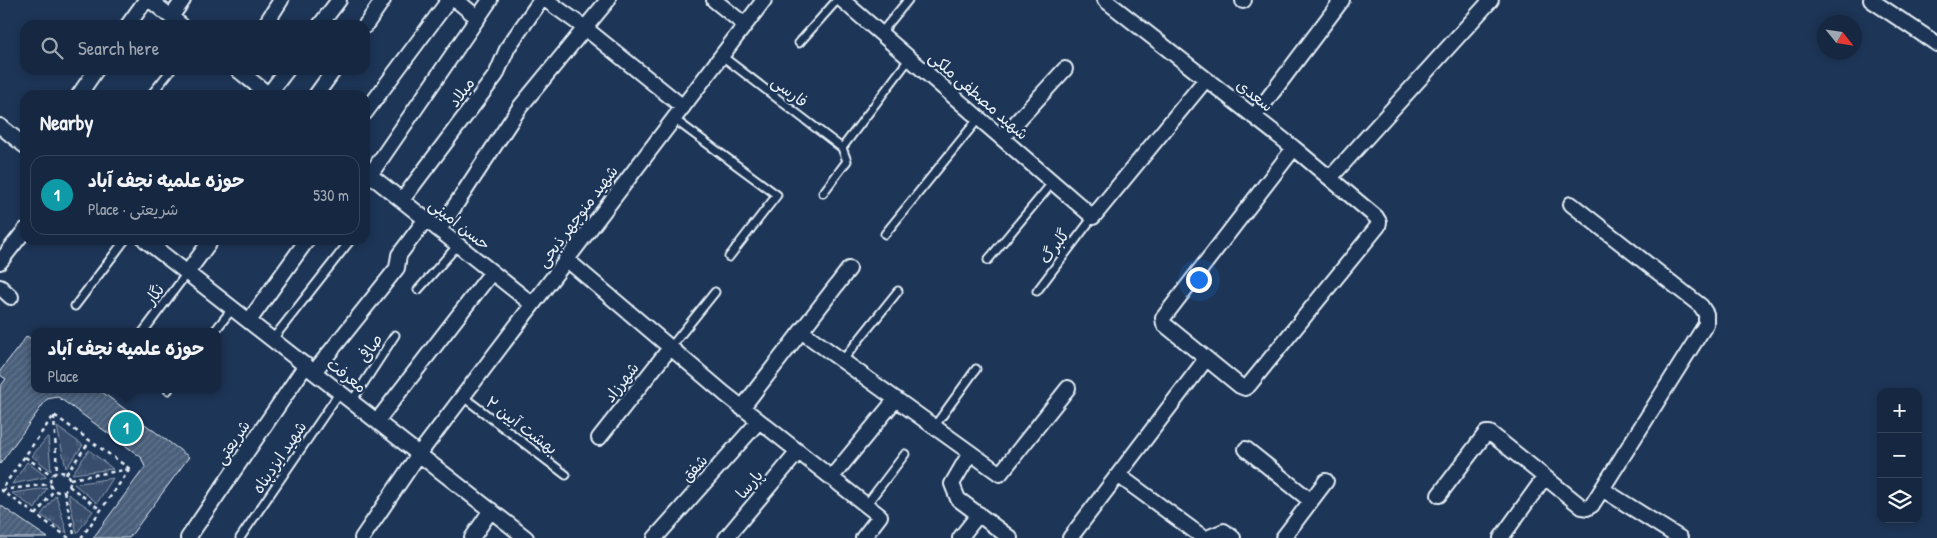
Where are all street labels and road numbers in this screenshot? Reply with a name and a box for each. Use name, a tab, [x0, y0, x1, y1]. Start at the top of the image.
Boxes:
street label: شهید مصطفی ملکی	[925, 46, 1033, 144]
street label: فارسی	[767, 70, 813, 112]
street label: میلاد	[443, 73, 479, 111]
street label: سعدی	[1232, 73, 1278, 117]
street label: شهید منوچهر ذبحی	[531, 161, 623, 271]
street label: حسن امینی	[425, 193, 495, 255]
street label: گلبرگ	[1034, 224, 1075, 268]
street label: نگار	[138, 279, 169, 310]
street label: صافی	[352, 329, 388, 367]
street label: معرفت	[322, 352, 372, 398]
street label: شهرزاد	[598, 357, 644, 407]
street label: بهشت آیین ۲	[482, 391, 562, 459]
street label: شریعتی	[209, 415, 255, 469]
street label: شهید ایزدپناه	[247, 416, 311, 498]
street label: شفق	[676, 449, 712, 487]
street label: پارسا	[730, 465, 768, 503]

